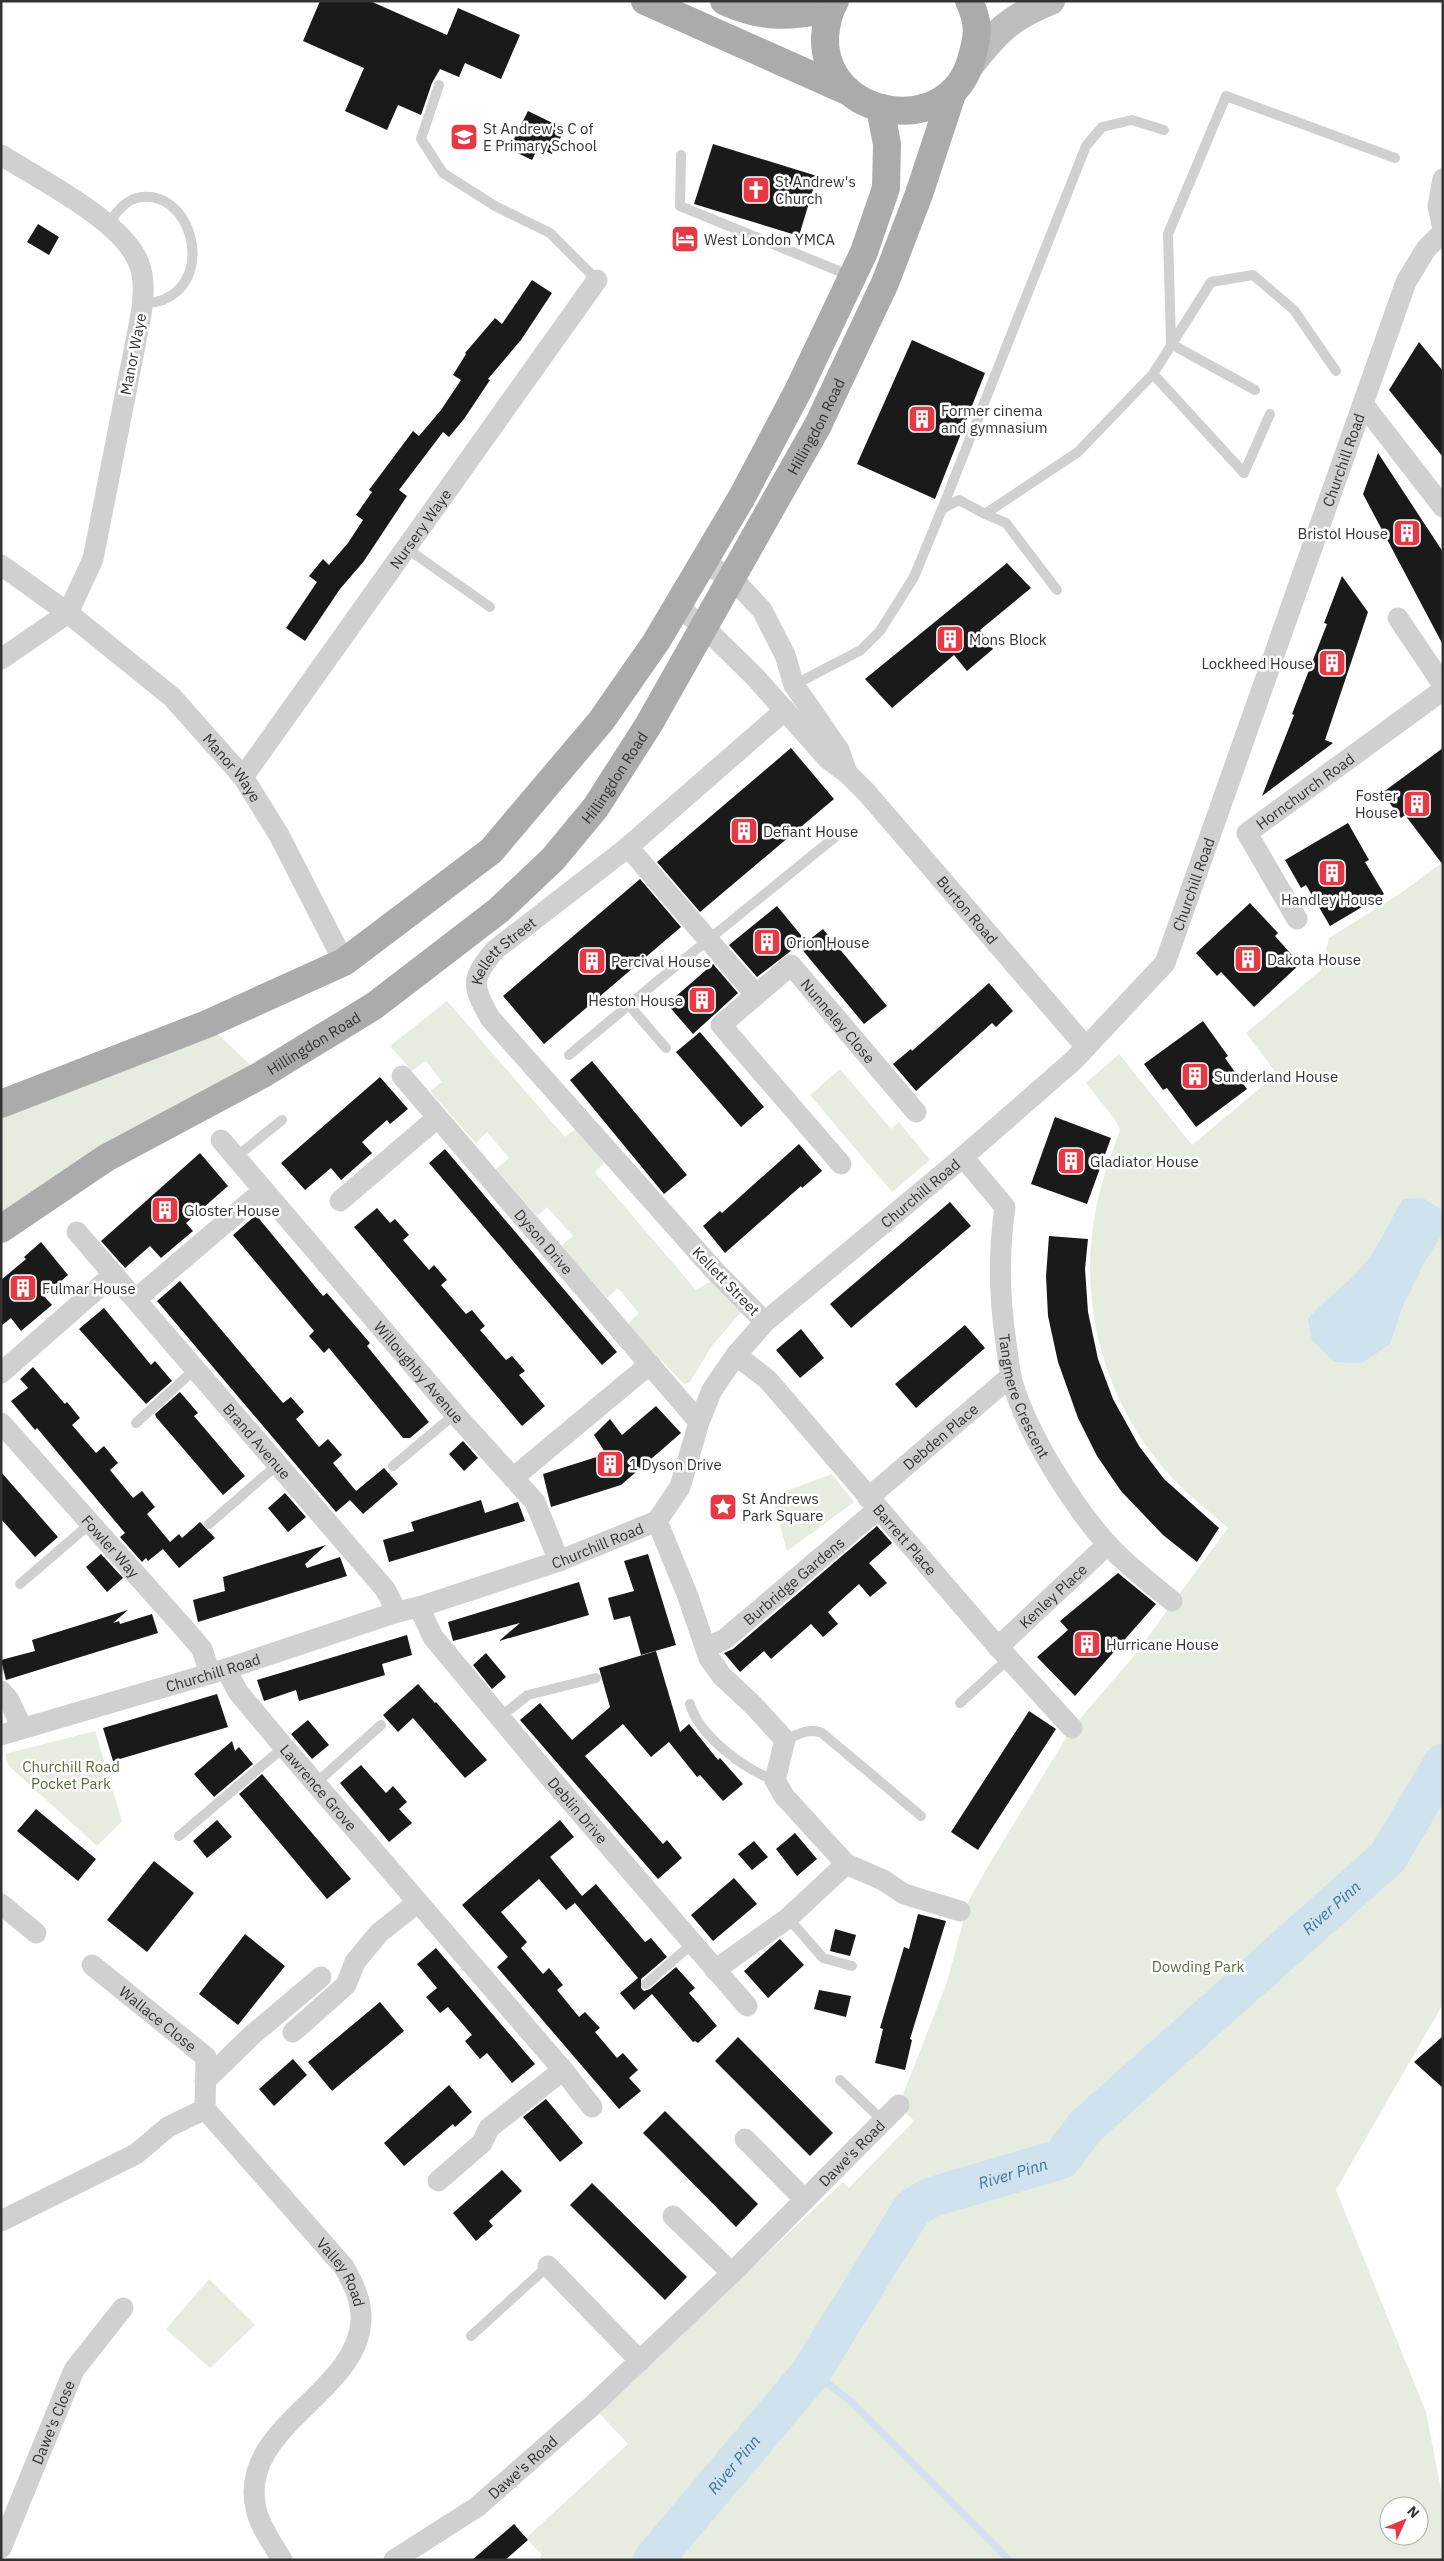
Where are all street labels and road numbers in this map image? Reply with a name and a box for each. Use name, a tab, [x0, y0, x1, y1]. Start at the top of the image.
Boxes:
street label: Manor Waye	[116, 311, 150, 397]
street label: Hillingdon Road	[782, 375, 848, 478]
street label: Churchill Road	[1318, 411, 1368, 509]
street label: Nursery Waye	[385, 485, 455, 572]
street label: Hillingdon Road	[577, 728, 651, 827]
street label: Manor Waye	[199, 729, 266, 805]
street label: Hornchurch Road	[1252, 749, 1358, 833]
street label: Churchill Road	[1168, 835, 1218, 933]
street label: Burton Road	[933, 872, 1002, 948]
street label: Kellett Street	[467, 912, 540, 986]
street label: Nunneley Close	[797, 975, 880, 1067]
street label: Hillingdon Road	[263, 1007, 364, 1079]
street label: Churchill Road	[876, 1154, 964, 1231]
street label: Dyson Drive	[511, 1205, 577, 1278]
street label: Kellett Street	[688, 1242, 764, 1320]
street label: Willoughby Avenue	[370, 1317, 468, 1427]
street label: Tangmere Crescent	[995, 1333, 1054, 1461]
street label: Brand Avenue	[219, 1399, 295, 1483]
street label: Debden Place	[899, 1399, 982, 1474]
street label: Barrett Place	[869, 1500, 941, 1579]
street label: Fowler Way	[78, 1511, 144, 1582]
street label: Churchill Road	[549, 1518, 646, 1572]
street label: Burbridge Gardens	[739, 1532, 848, 1629]
street label: Kenley Place	[1015, 1559, 1091, 1632]
street label: Churchill Road	[163, 1649, 263, 1696]
street label: Lawrence Grove	[276, 1740, 361, 1835]
street label: Deblin Drive	[544, 1773, 612, 1847]
street label: Wallace Close	[116, 1981, 201, 2055]
street label: Dawe's Road	[814, 2116, 889, 2190]
street label: Valley Road	[313, 2234, 369, 2308]
street label: Dawe's Close	[27, 2377, 78, 2467]
street label: Dawe's Road	[484, 2431, 561, 2503]

